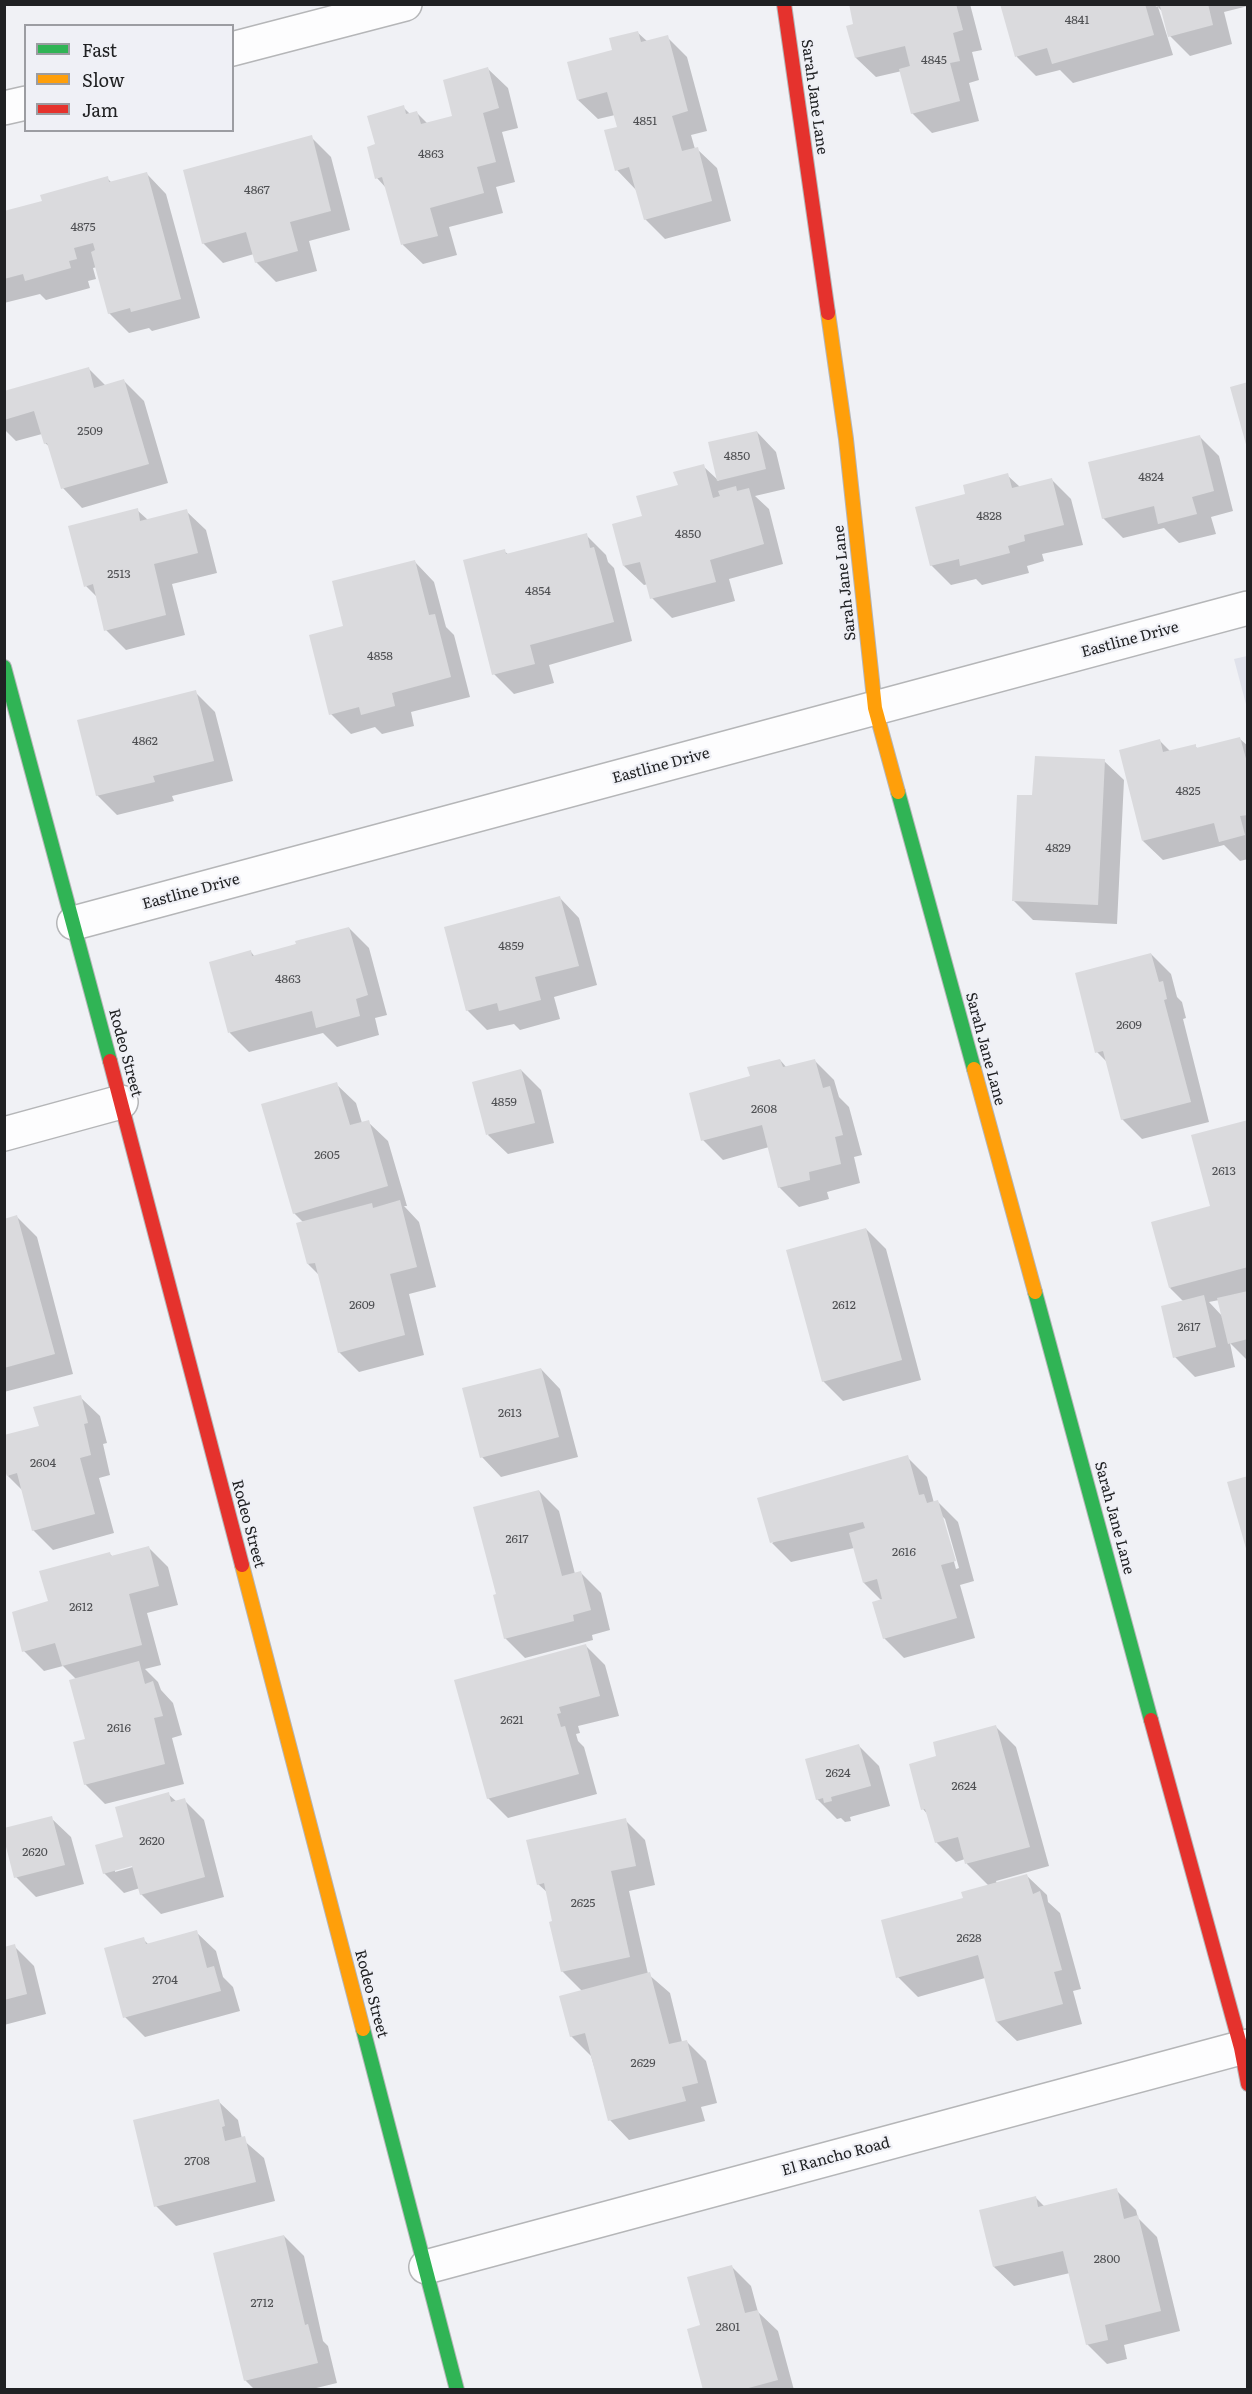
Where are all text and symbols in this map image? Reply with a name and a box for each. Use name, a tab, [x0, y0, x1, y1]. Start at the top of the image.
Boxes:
house number: 4841	[1065, 13, 1089, 27]
legend	[24, 24, 234, 132]
text: Fast	[82, 36, 117, 63]
street label: Sarah Jane Lane	[797, 38, 831, 156]
house number: 4845	[921, 53, 947, 67]
text: Slow	[82, 66, 124, 93]
text: Jam	[82, 96, 118, 123]
house number: 4851	[633, 114, 657, 128]
house number: 4863	[418, 147, 444, 161]
house number: 4867	[244, 183, 270, 197]
house number: 4875	[71, 220, 95, 234]
house number: 2509	[77, 424, 103, 438]
house number: 4850	[724, 449, 750, 463]
house number: 4824	[1138, 470, 1164, 484]
house number: 4828	[976, 509, 1002, 523]
street label: Sarah Jane Lane	[830, 524, 860, 642]
house number: 4850	[675, 527, 701, 541]
house number: 2513	[107, 567, 131, 581]
house number: 4854	[525, 584, 551, 598]
street label: Eastline Drive	[1079, 618, 1181, 662]
house number: 4858	[367, 649, 393, 663]
house number: 4862	[132, 734, 158, 748]
street label: Eastline Drive	[610, 744, 712, 788]
house number: 4825	[1175, 784, 1201, 798]
house number: 4829	[1045, 841, 1071, 855]
street label: Eastline Drive	[140, 870, 242, 914]
house number: 4859	[498, 939, 524, 953]
house number: 4863	[275, 972, 301, 986]
street label: Sarah Jane Lane	[961, 991, 1009, 1107]
street label: Rodeo Street	[105, 1007, 145, 1099]
house number: 2609	[1116, 1018, 1142, 1032]
house number: 4859	[491, 1095, 517, 1109]
house number: 2608	[751, 1102, 777, 1116]
house number: 2605	[314, 1148, 340, 1162]
house number: 2613	[1212, 1164, 1236, 1178]
house number: 2609	[349, 1298, 375, 1312]
house number: 2612	[832, 1298, 856, 1312]
house number: 2617	[1177, 1320, 1201, 1334]
house number: 2613	[498, 1406, 522, 1420]
house number: 2604	[30, 1456, 56, 1470]
street label: Sarah Jane Lane	[1090, 1460, 1138, 1576]
street label: Rodeo Street	[228, 1478, 268, 1570]
house number: 2617	[505, 1532, 529, 1546]
house number: 2616	[892, 1545, 916, 1559]
house number: 2612	[69, 1600, 93, 1614]
house number: 2621	[500, 1713, 524, 1727]
house number: 2616	[107, 1721, 131, 1735]
house number: 2624	[825, 1766, 851, 1780]
house number: 2624	[951, 1779, 977, 1793]
house number: 2620	[139, 1834, 165, 1848]
house number: 2620	[22, 1845, 48, 1859]
house number: 2625	[571, 1896, 595, 1910]
house number: 2628	[956, 1931, 982, 1945]
street label: Rodeo Street	[351, 1948, 391, 2040]
house number: 2704	[152, 1973, 178, 1987]
house number: 2629	[631, 2056, 655, 2070]
street label: El Rancho Road	[780, 2134, 892, 2180]
house number: 2708	[184, 2154, 210, 2168]
house number: 2800	[1094, 2252, 1120, 2266]
house number: 2712	[250, 2296, 274, 2310]
house number: 2801	[716, 2320, 740, 2334]

